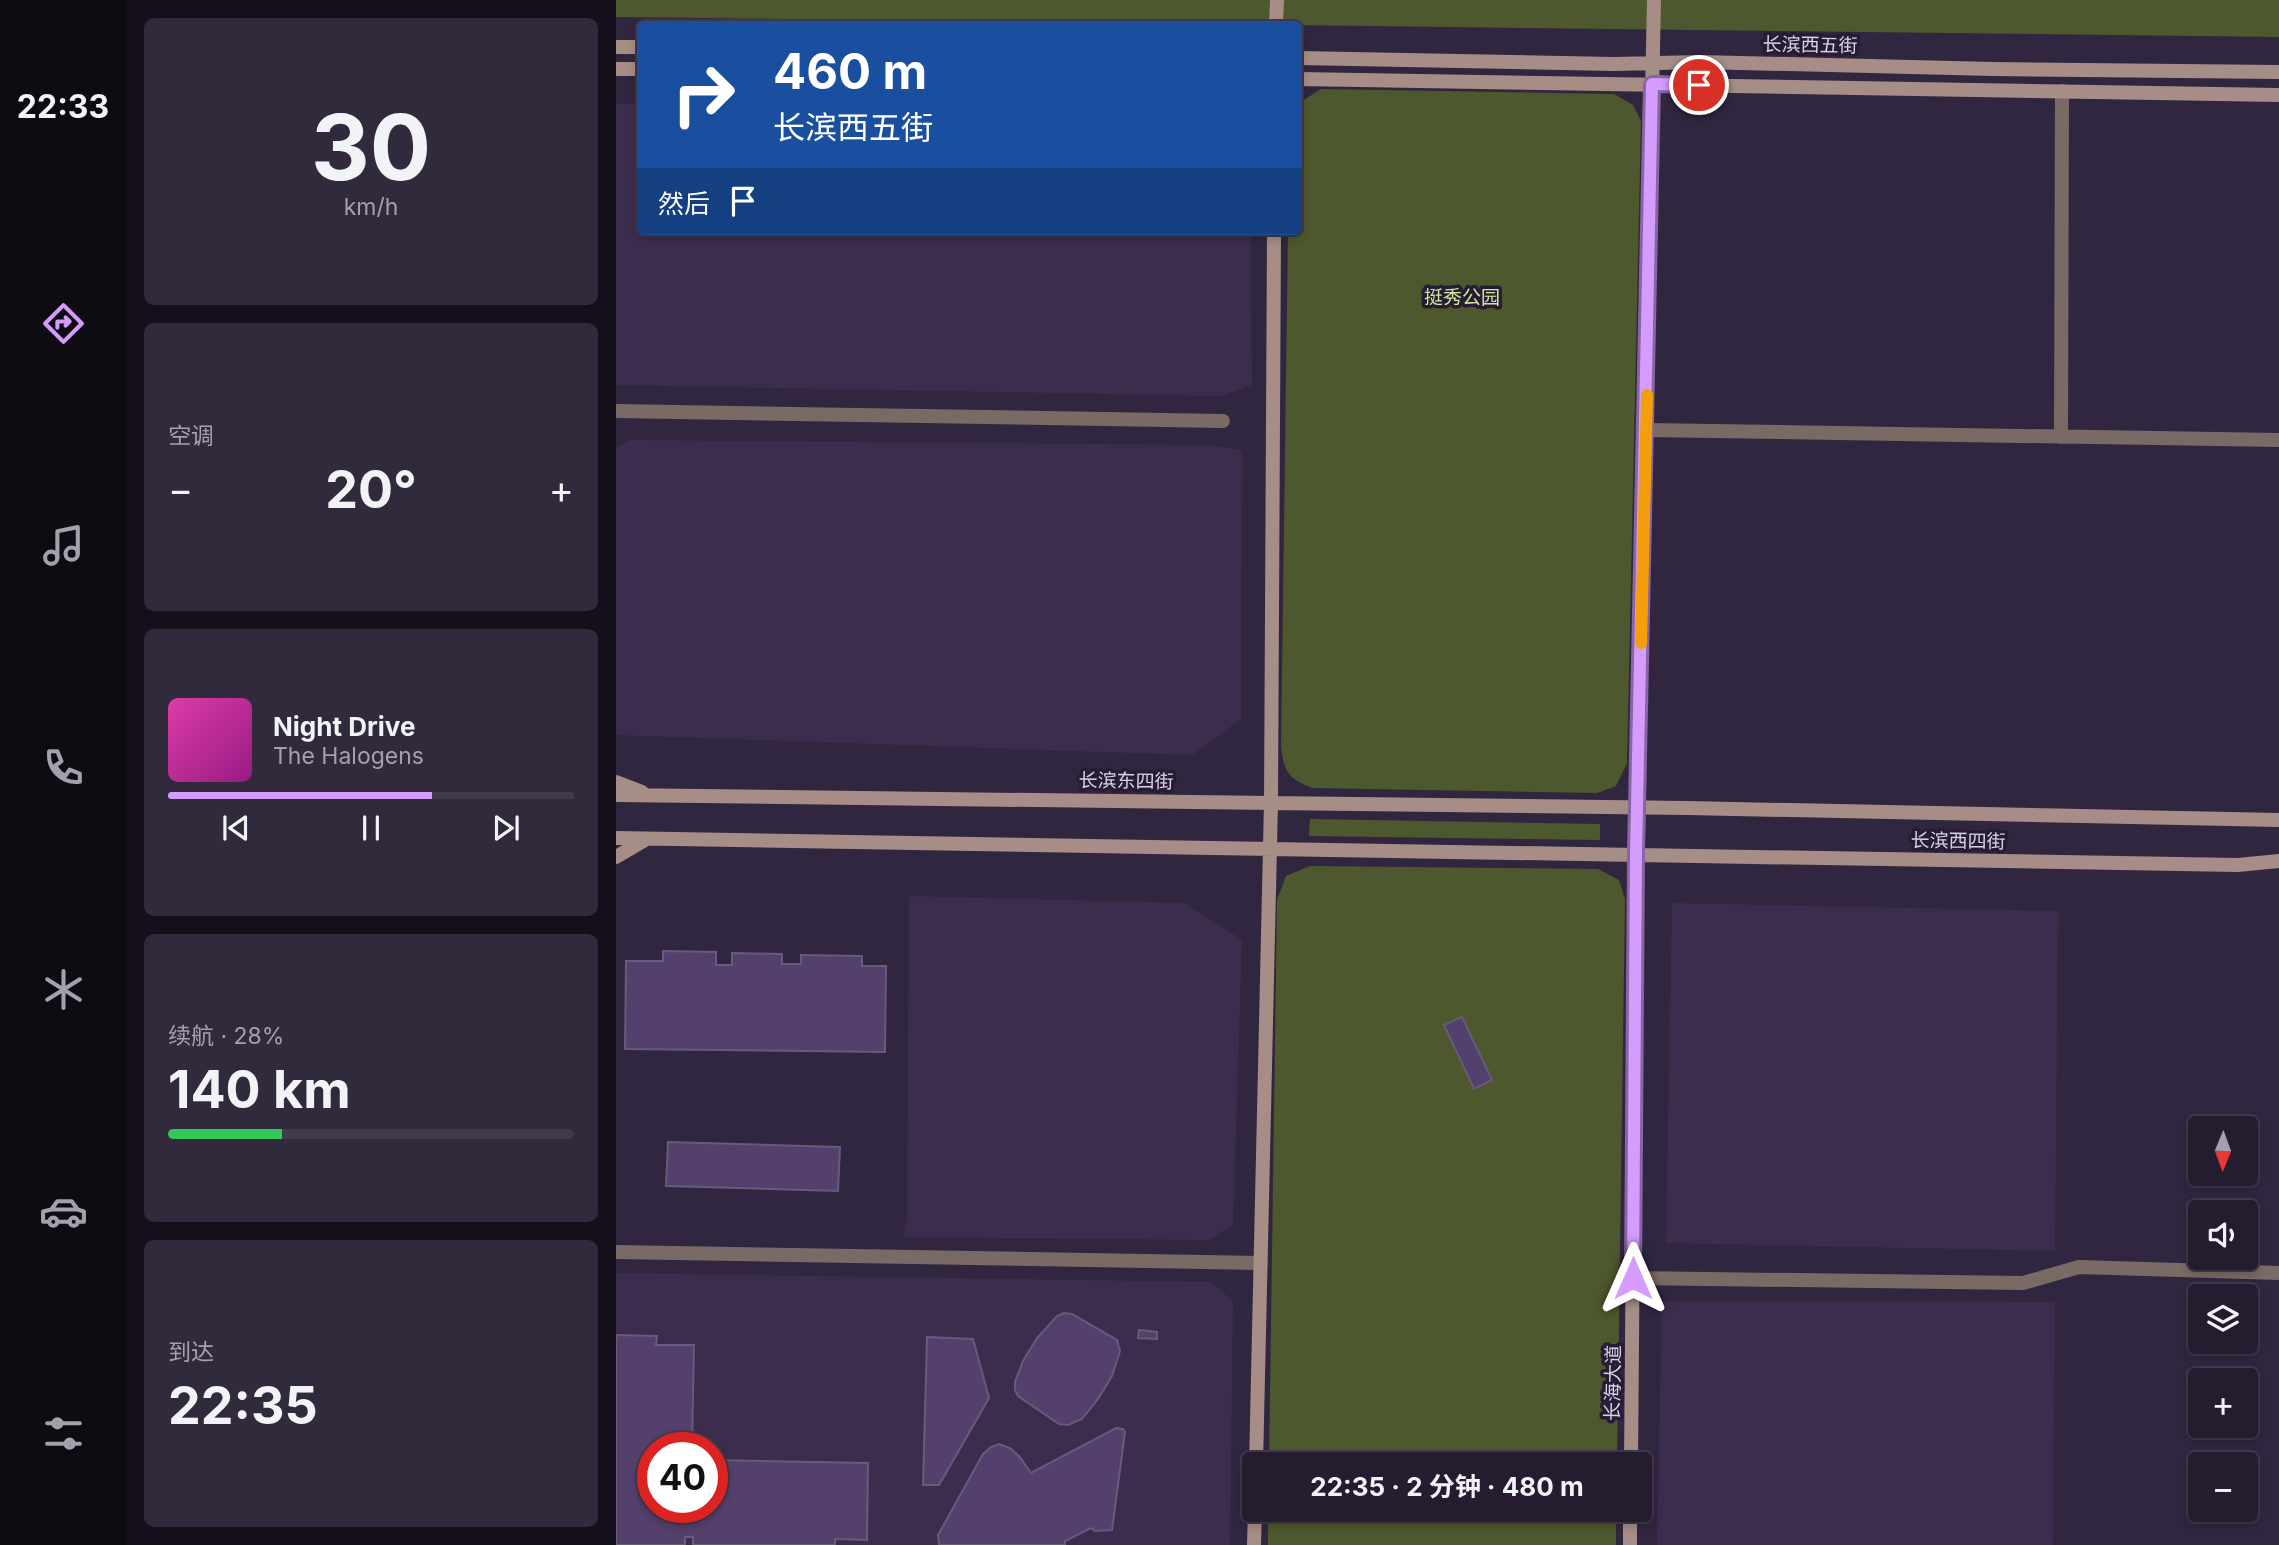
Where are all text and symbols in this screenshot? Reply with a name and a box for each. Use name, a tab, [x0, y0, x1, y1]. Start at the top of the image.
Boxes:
street label: 长滨西五街	[1762, 33, 1858, 57]
text: 460 m	[773, 42, 927, 101]
icon: right	[658, 49, 749, 140]
pin	[1669, 55, 1729, 115]
icon: arrive	[1680, 66, 1718, 104]
text: 22:33	[17, 87, 109, 126]
text: 30	[311, 92, 431, 202]
text: 长滨西五街	[773, 108, 933, 147]
icon: arrive	[724, 182, 762, 220]
text: 然后	[658, 188, 710, 219]
text: km/h	[344, 193, 398, 221]
park label: 挺秀公园	[1424, 286, 1500, 309]
icon: directions	[39, 299, 88, 348]
text: 空调	[168, 422, 214, 450]
text: 20°	[325, 458, 417, 521]
text: −	[168, 466, 193, 512]
text: +	[549, 466, 574, 512]
icon: music	[39, 521, 88, 570]
text: Night Drive	[273, 711, 415, 742]
text: The Halogens	[273, 742, 424, 770]
icon: phone	[39, 743, 88, 792]
street label: 长滨东四街	[1078, 769, 1174, 793]
icon: previous	[217, 809, 255, 847]
icon: pause	[352, 809, 390, 847]
icon: next	[487, 809, 525, 847]
street label: 长滨西四街	[1910, 829, 2006, 853]
icon: climate	[39, 965, 88, 1014]
text: 续航 · 28%	[168, 1022, 284, 1050]
text: 140 km	[168, 1058, 351, 1121]
north arrow	[2188, 1116, 2258, 1186]
map controls	[2188, 1116, 2258, 1522]
icon: car	[39, 1187, 88, 1236]
button: sound	[2188, 1200, 2258, 1270]
position arrow	[1596, 1241, 1670, 1315]
button: layers	[2188, 1284, 2258, 1354]
text: 到达	[168, 1338, 214, 1366]
street label: 长海大道	[1601, 1345, 1625, 1421]
button: +	[2188, 1368, 2258, 1438]
text: 22:35	[168, 1374, 318, 1437]
icon: filters	[39, 1409, 88, 1458]
speed limit sign: 40	[637, 1432, 728, 1523]
button: −	[2188, 1452, 2258, 1522]
text: 22:35 · 2 分钟 · 480 m	[1310, 1471, 1584, 1502]

